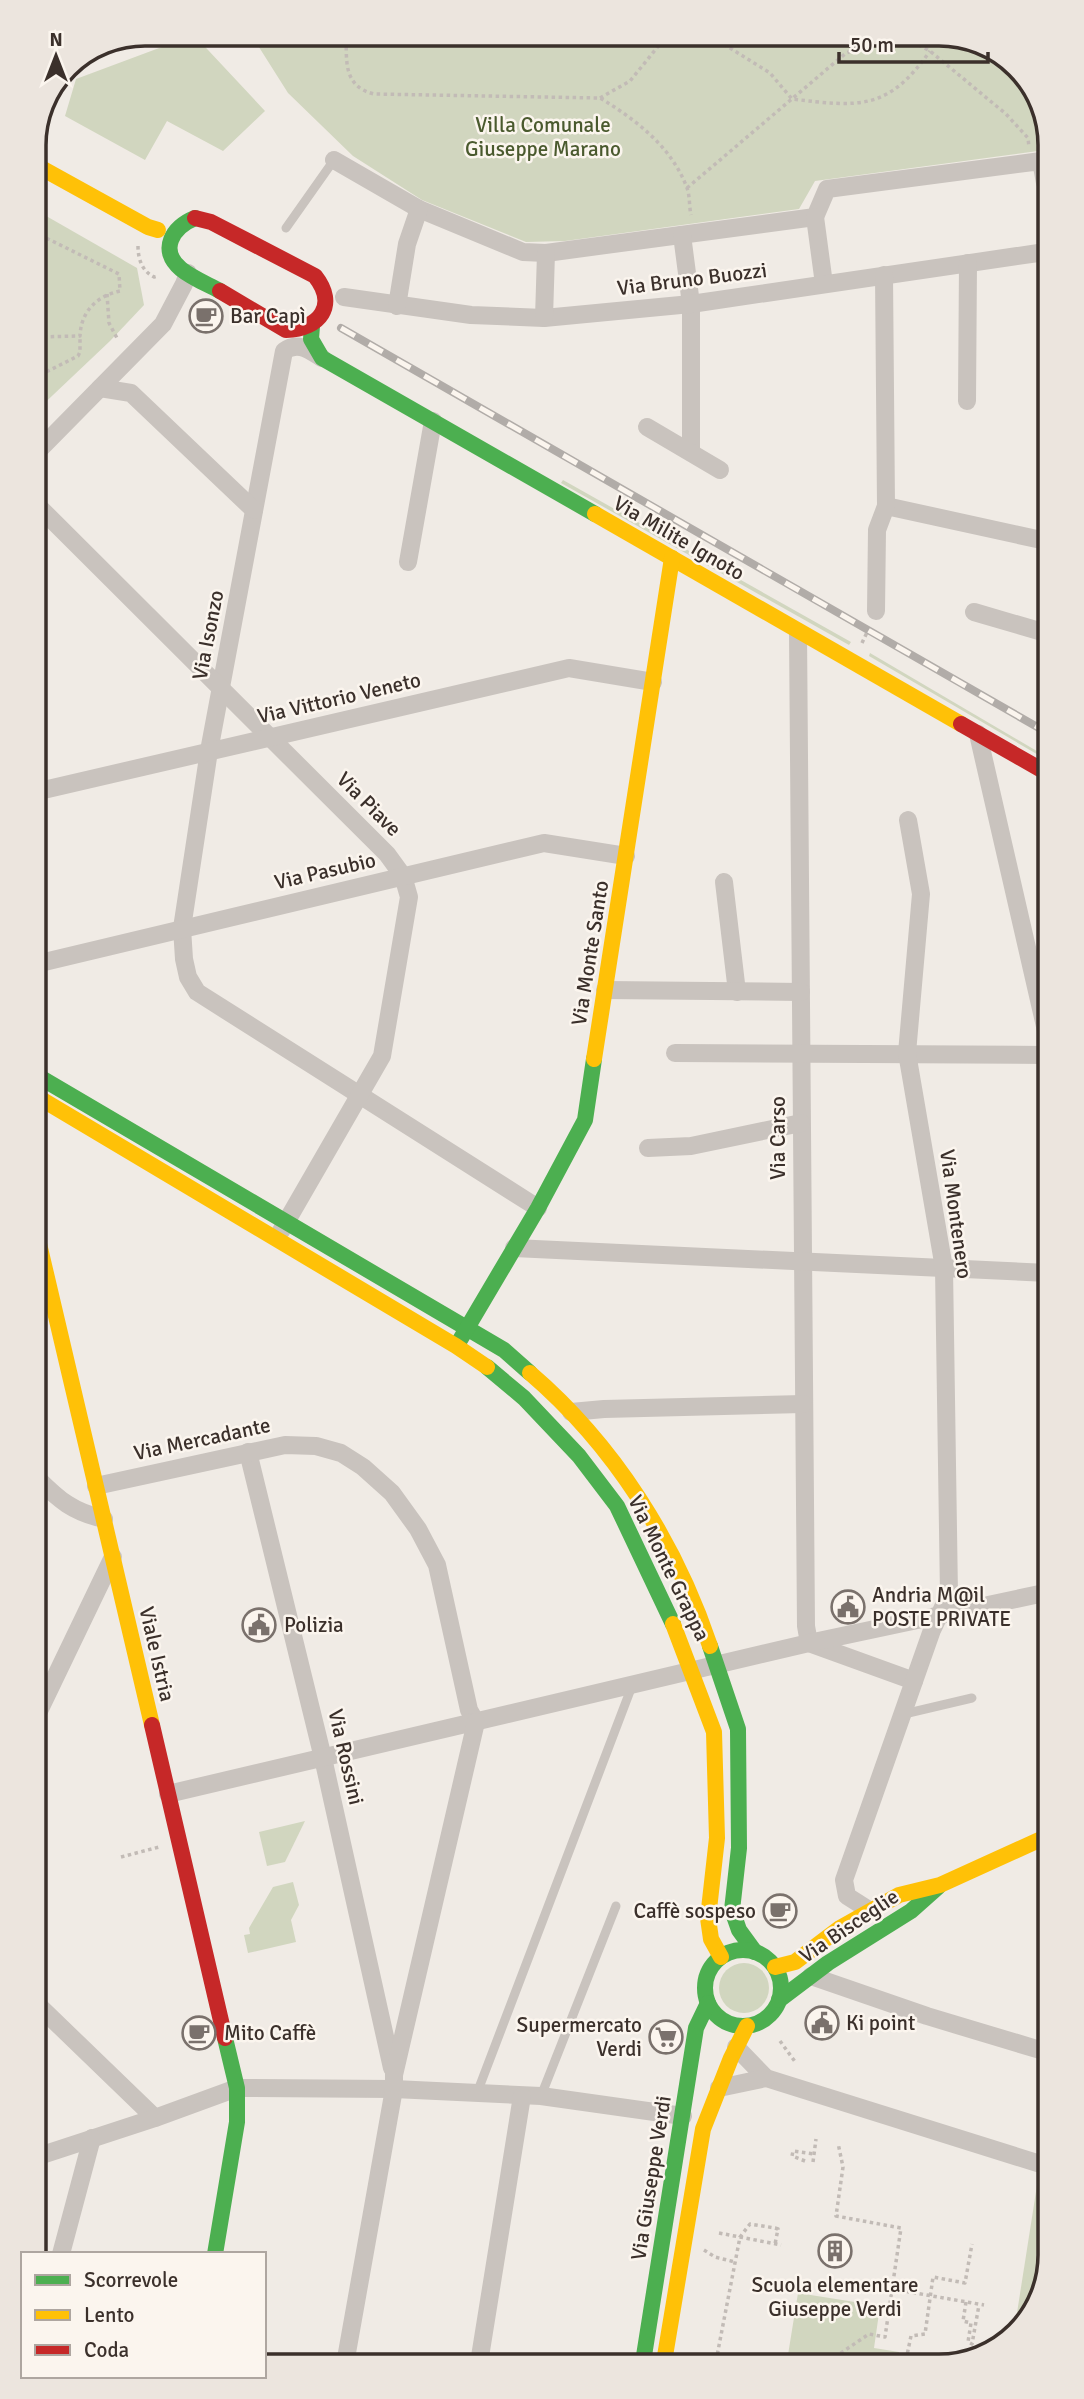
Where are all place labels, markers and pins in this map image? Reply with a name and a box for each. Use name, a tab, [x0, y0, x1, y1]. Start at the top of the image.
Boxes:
cafe icon: Bar Capì	[187, 297, 225, 335]
place label: Bar Capì	[230, 303, 306, 329]
place label: Andria M@il POSTE PRIVATE	[872, 1582, 1011, 1632]
public building icon: Andria M@il POSTE PRIVATE	[829, 1588, 867, 1626]
public building icon: Polizia	[240, 1606, 278, 1644]
place label: Polizia	[284, 1612, 344, 1638]
cafe icon: Caffè sospeso	[761, 1892, 799, 1930]
place label: Caffè sospeso	[633, 1898, 756, 1924]
public building icon: Ki point	[803, 2004, 841, 2042]
place label: Ki point	[846, 2010, 915, 2036]
place label: Supermercato Verdi	[517, 2012, 642, 2062]
cafe icon: Mito Caffè	[180, 2014, 218, 2052]
supermarket icon: Supermercato Verdi	[647, 2018, 685, 2056]
place label: Mito Caffè	[224, 2020, 316, 2046]
building icon: Scuola elementare Giuseppe Verdi	[816, 2232, 854, 2270]
place label: Scuola elementare Giuseppe Verdi	[752, 2272, 918, 2322]

